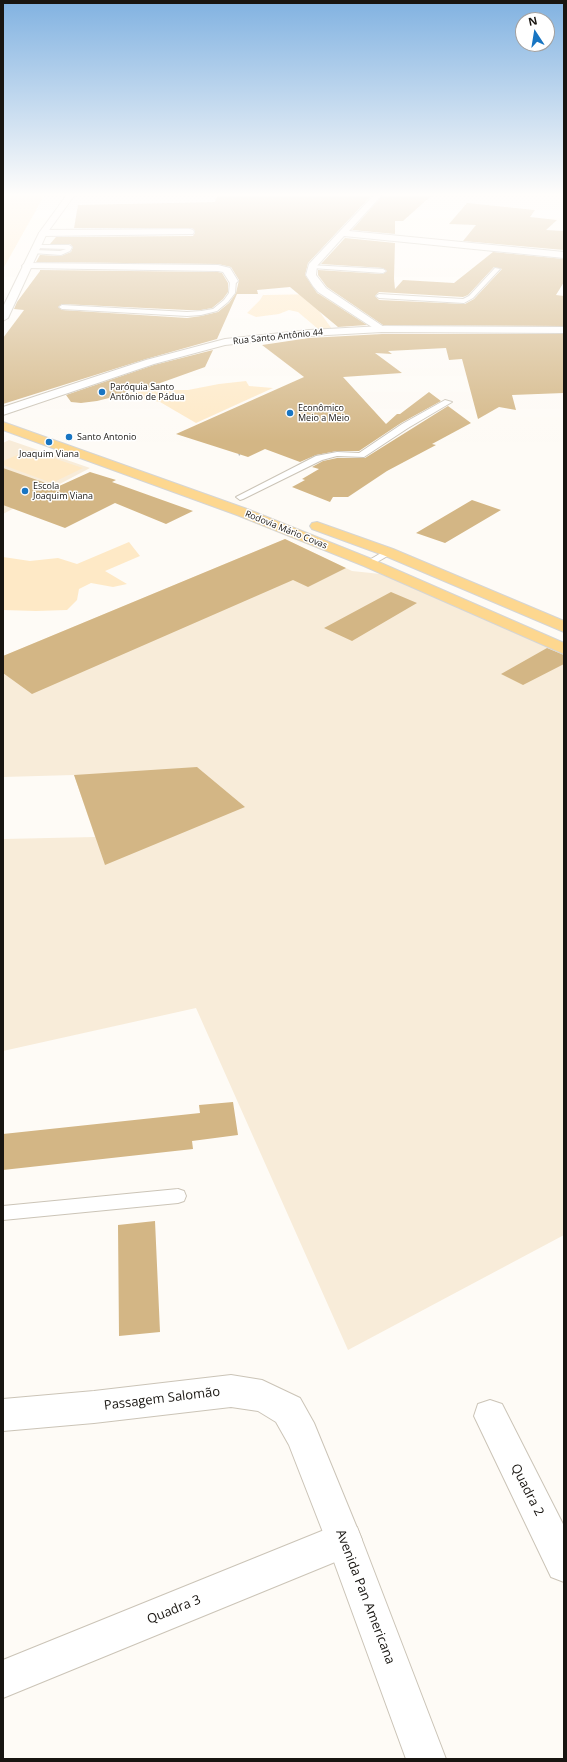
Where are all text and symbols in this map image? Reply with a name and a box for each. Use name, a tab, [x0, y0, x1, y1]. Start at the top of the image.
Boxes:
north arrow	[515, 12, 555, 52]
text: N	[527, 12, 539, 29]
street label: Rua Santo Antônio 44	[232, 327, 324, 347]
place label: Paróquia Santo Antônio de Pádua	[110, 382, 185, 403]
marker: Paróquia Santo Antônio de Pádua	[97, 387, 107, 397]
place label: Econômico Meio a Meio	[298, 403, 349, 424]
marker: Econômico Meio a Meio	[285, 408, 295, 418]
marker: Santo Antonio	[64, 432, 74, 442]
place label: Santo Antonio	[77, 432, 136, 442]
marker: Joaquim Viana	[44, 437, 54, 447]
place label: Joaquim Viana	[19, 449, 79, 459]
place label: Escola Joaquim Viana	[33, 481, 93, 502]
marker: Escola Joaquim Viana	[20, 486, 30, 496]
street label: Rodovia Mário Covas	[243, 509, 329, 551]
street label: Passagem Salomão	[103, 1384, 221, 1414]
street label: Quadra 2	[507, 1461, 547, 1519]
street label: Avenida Pan Americana	[332, 1527, 398, 1667]
street label: Quadra 3	[145, 1592, 203, 1628]

